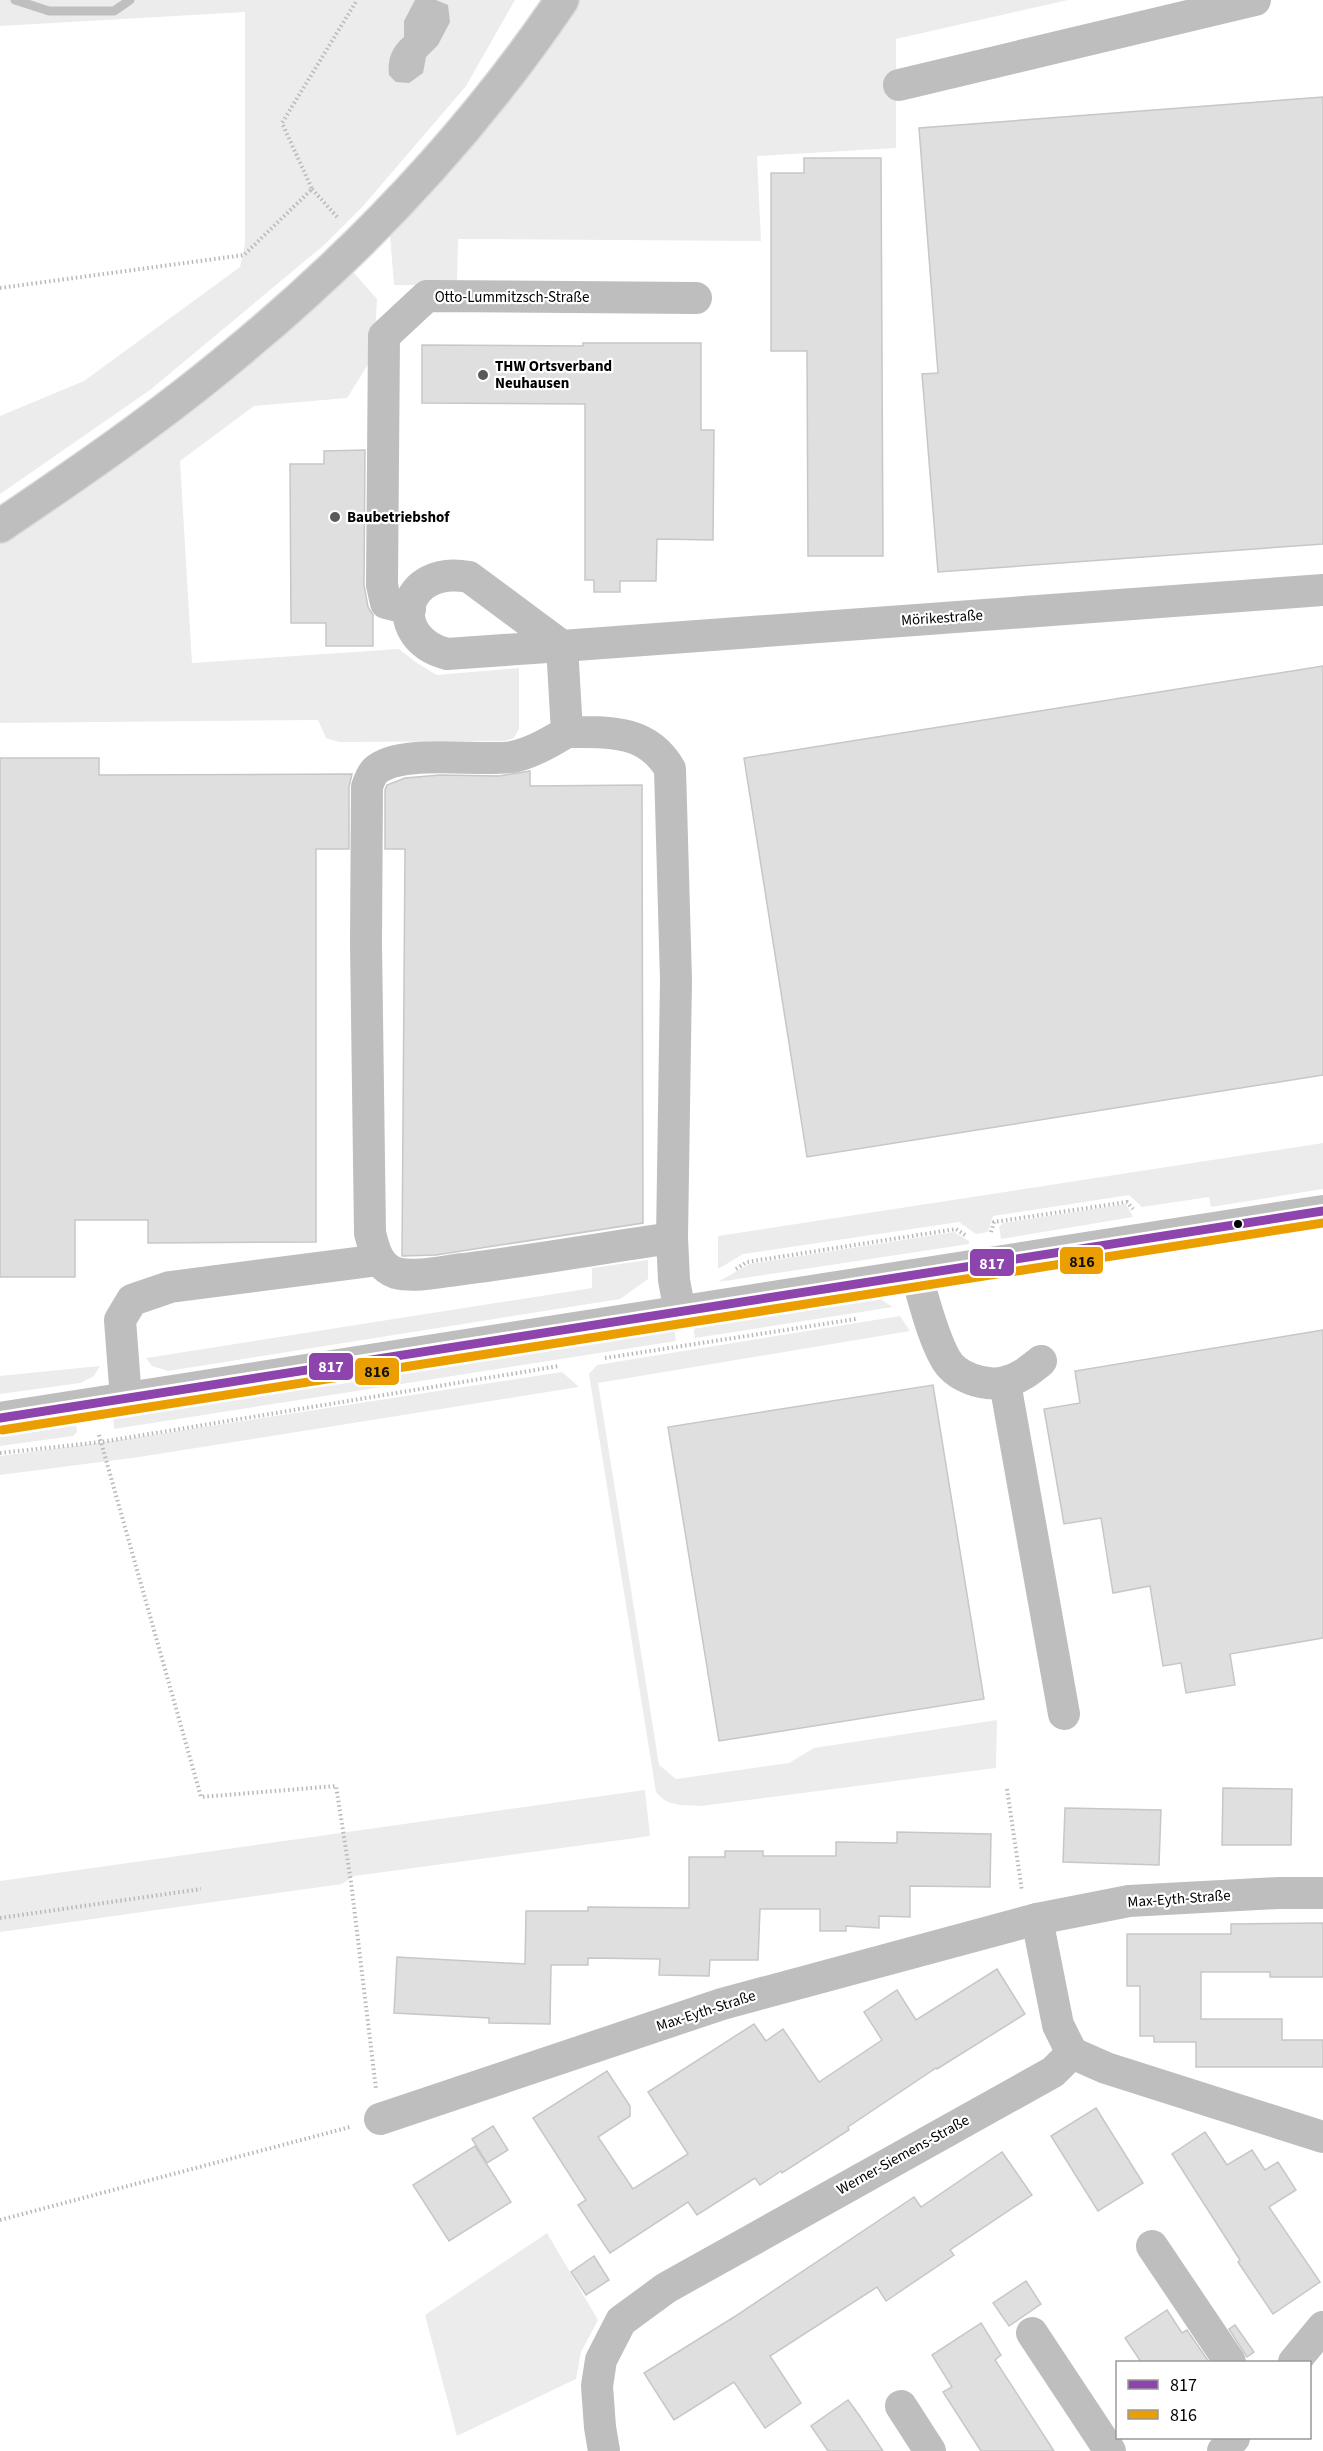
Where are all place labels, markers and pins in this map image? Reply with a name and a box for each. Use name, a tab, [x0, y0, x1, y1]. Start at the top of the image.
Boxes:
place label: THW Ortsverband Neuhausen	[495, 356, 612, 394]
marker: THW Ortsverband Neuhausen	[476, 368, 490, 382]
place label: Baubetriebshof	[347, 507, 450, 528]
marker: Baubetriebshof	[328, 510, 342, 524]
unlabelled marker	[1232, 1218, 1244, 1230]

